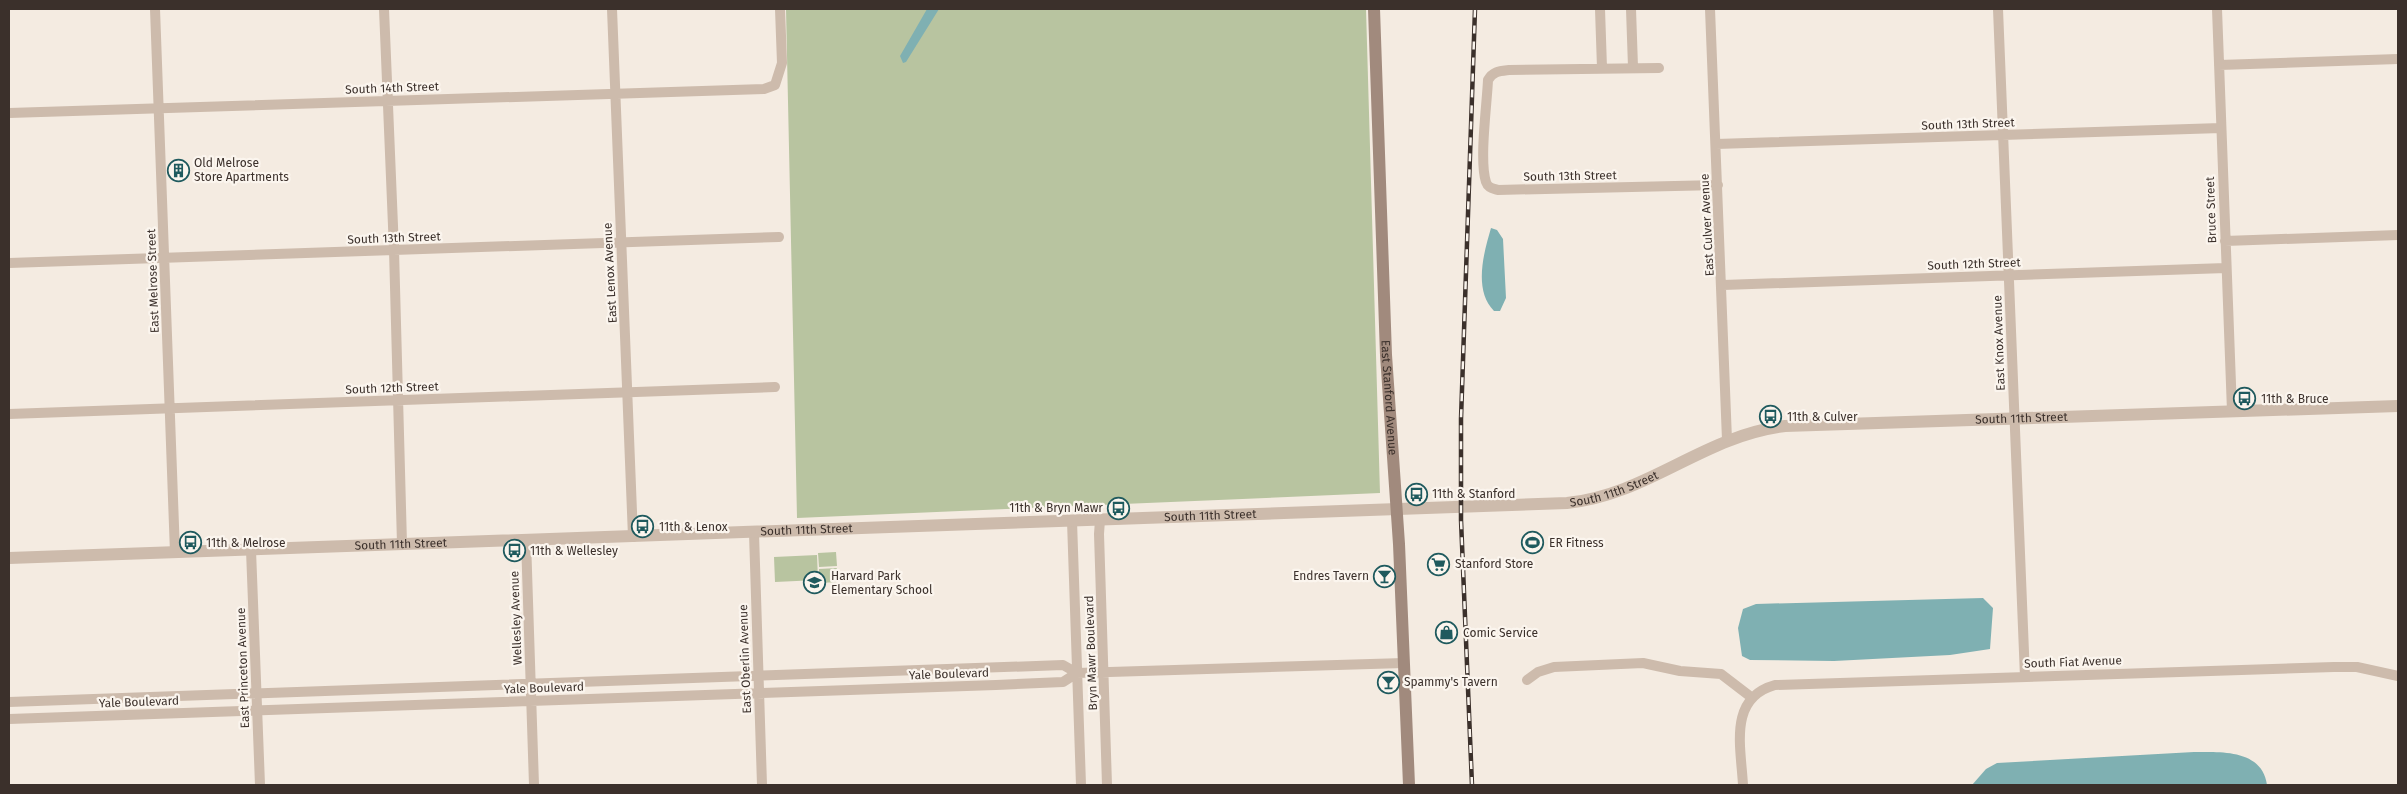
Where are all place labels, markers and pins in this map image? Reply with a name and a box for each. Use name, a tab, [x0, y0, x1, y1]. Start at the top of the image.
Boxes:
place label: Old Melrose Store Apartments	[194, 156, 289, 184]
building icon: Old Melrose Store Apartments	[166, 158, 190, 182]
bus stop icon: 11th & Bruce	[2233, 387, 2257, 411]
place label: 11th & Bruce	[2261, 392, 2329, 406]
bus stop icon: 11th & Culver	[1759, 405, 1783, 429]
place label: 11th & Culver	[1787, 410, 1858, 424]
bus stop icon: 11th & Stanford	[1404, 482, 1428, 506]
place label: 11th & Stanford	[1432, 487, 1515, 501]
bus stop icon: 11th & Bryn Mawr	[1107, 496, 1131, 520]
place label: 11th & Bryn Mawr	[1009, 501, 1103, 515]
bus stop icon: 11th & Lenox	[631, 515, 655, 539]
place label: 11th & Lenox	[659, 520, 728, 534]
bus stop icon: 11th & Melrose	[178, 531, 202, 555]
sports icon: ER Fitness	[1521, 531, 1545, 555]
place label: 11th & Melrose	[206, 536, 286, 550]
place label: ER Fitness	[1549, 536, 1604, 550]
bus stop icon: 11th & Wellesley	[502, 539, 526, 563]
place label: 11th & Wellesley	[530, 544, 618, 558]
supermarket icon: Stanford Store	[1427, 552, 1451, 576]
place label: Stanford Store	[1455, 557, 1533, 571]
bar icon: Endres Tavern	[1373, 564, 1397, 588]
place label: Harvard Park Elementary School	[831, 569, 933, 597]
place label: Endres Tavern	[1293, 569, 1369, 583]
school or university icon: Harvard Park Elementary School	[803, 571, 827, 595]
shop icon: Comic Service	[1435, 621, 1459, 645]
place label: Comic Service	[1463, 626, 1538, 640]
bar icon: Spammy's Tavern	[1376, 670, 1400, 694]
place label: Spammy's Tavern	[1404, 675, 1498, 689]

